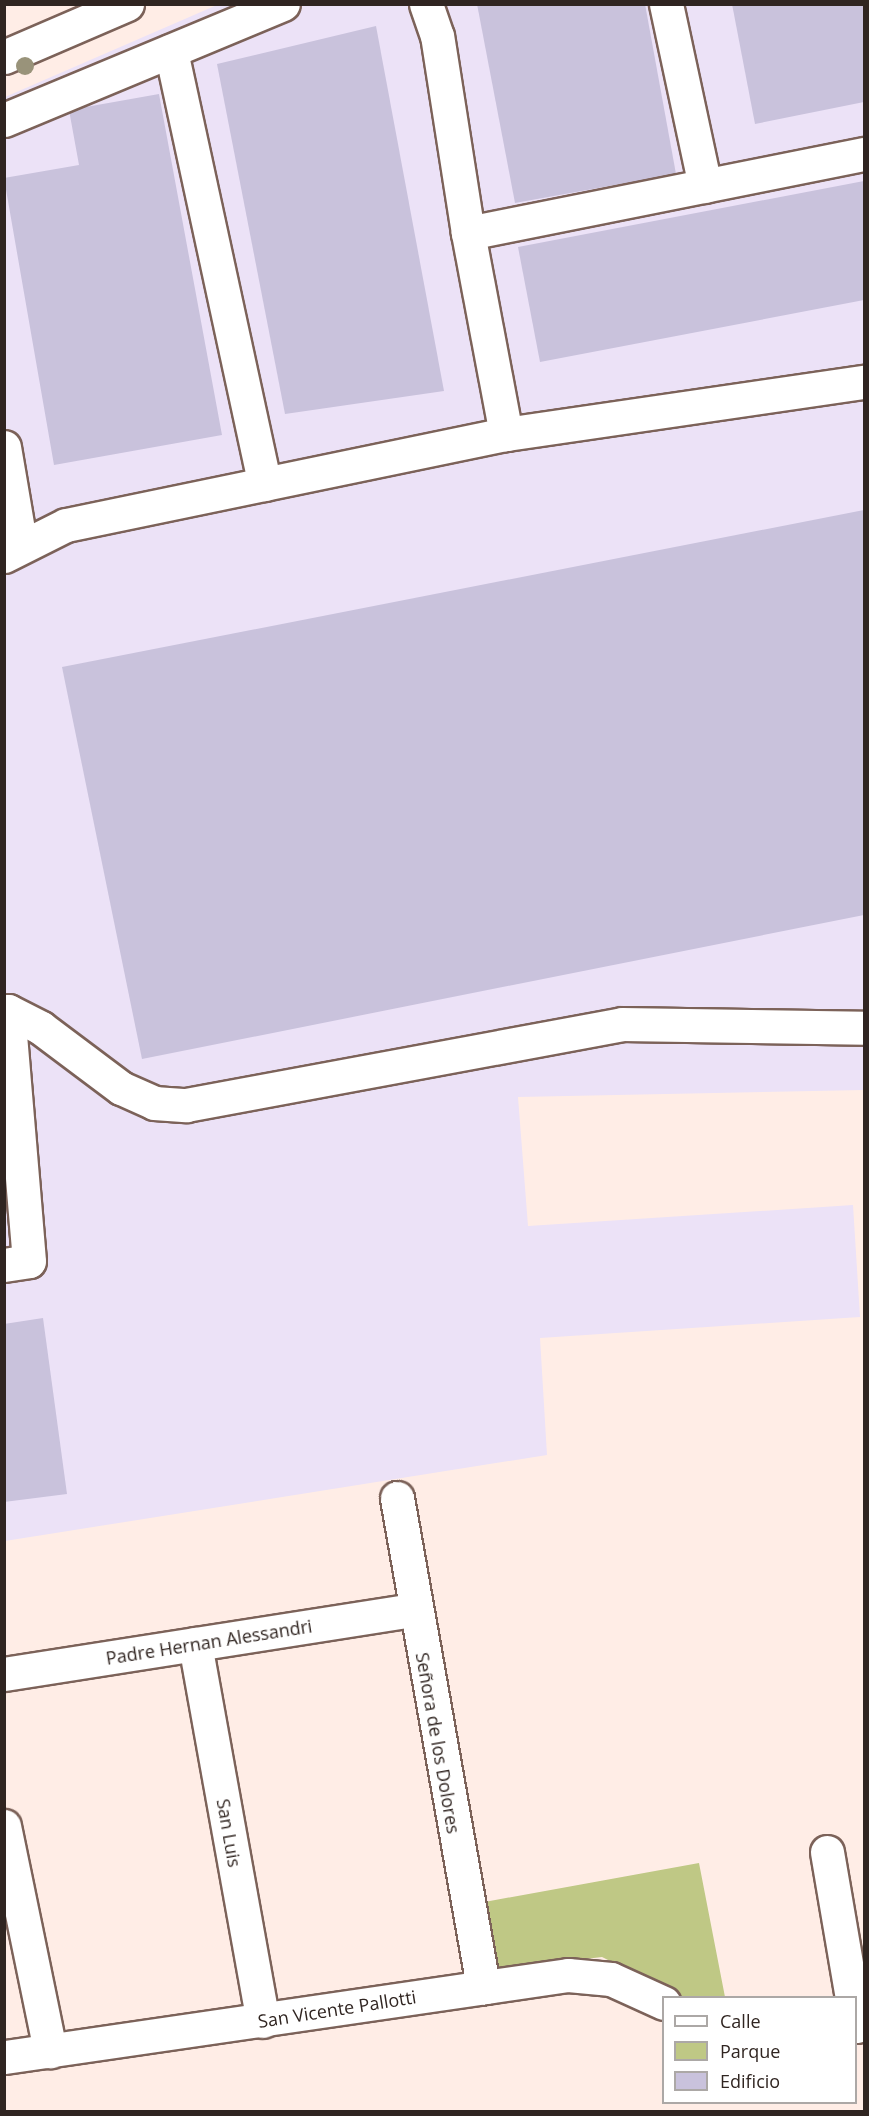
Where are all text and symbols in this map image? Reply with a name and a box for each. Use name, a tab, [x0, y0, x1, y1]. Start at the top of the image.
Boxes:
street label: Padre Hernan Alessandri	[104, 1615, 314, 1669]
street label: Señora de los Dolores	[411, 1651, 465, 1835]
street label: San Luis	[212, 1797, 246, 1869]
street label: San Vicente Pallotti	[256, 1986, 418, 2032]
legend	[662, 1996, 857, 2104]
text: Calle	[720, 2009, 761, 2033]
text: Parque	[720, 2039, 780, 2063]
text: Edificio	[720, 2069, 780, 2093]

